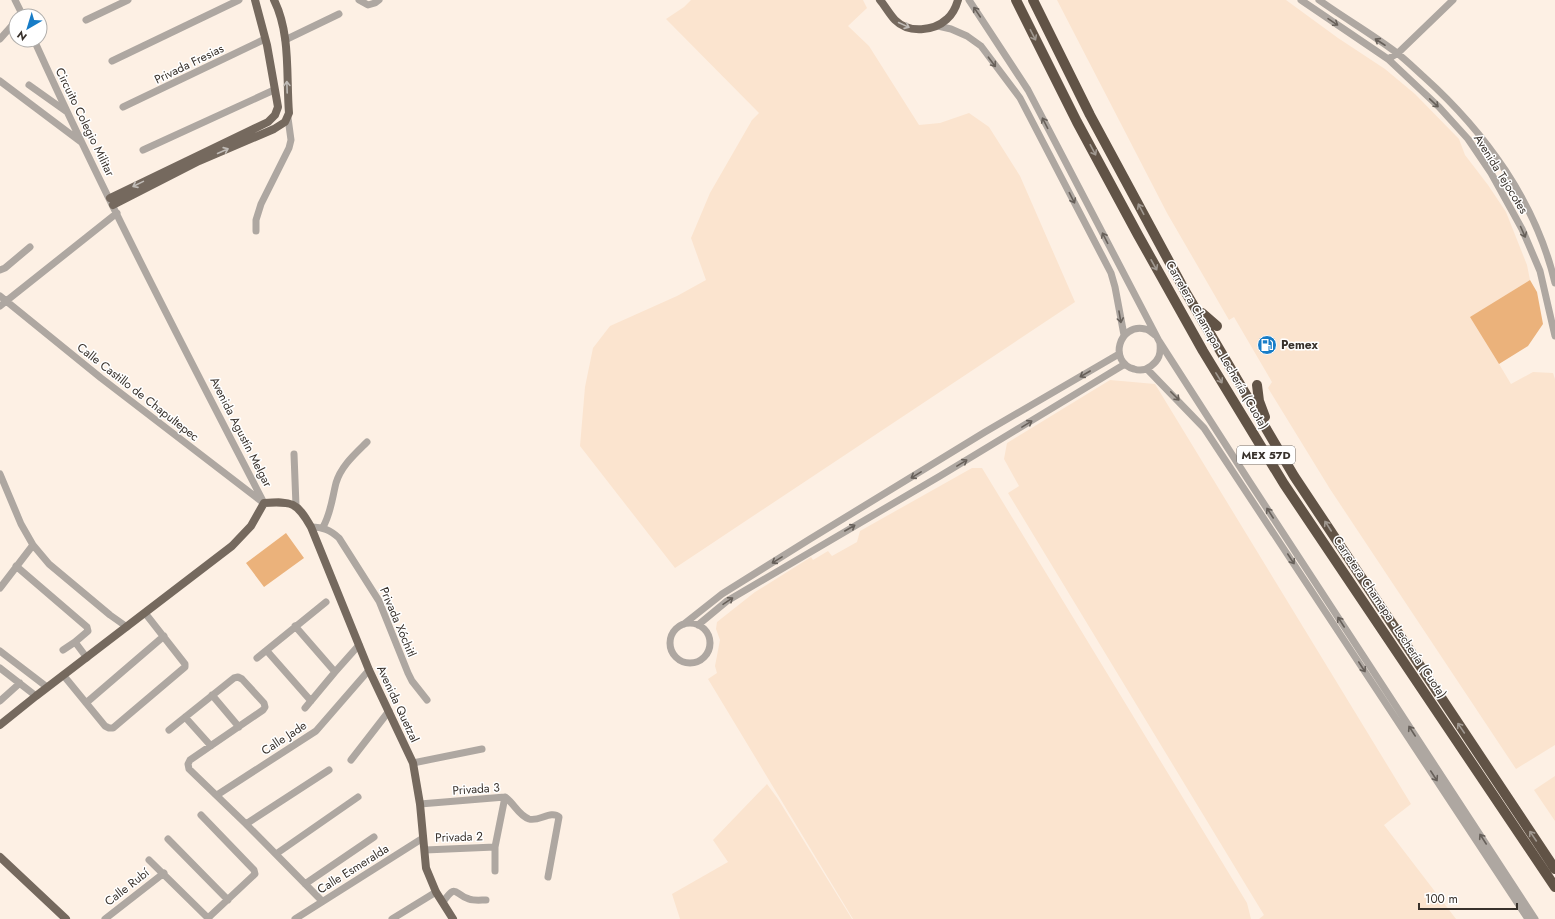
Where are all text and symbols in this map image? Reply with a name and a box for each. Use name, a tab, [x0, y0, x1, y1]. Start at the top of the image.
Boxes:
one-way arrow	[973, 7, 981, 18]
north arrow	[8, 8, 48, 48]
one-way arrow	[1327, 18, 1338, 26]
one-way arrow	[898, 22, 910, 29]
text: N	[13, 27, 30, 45]
one-way arrow	[1030, 29, 1038, 41]
one-way arrow	[1374, 37, 1386, 45]
street label: Privada Fresias	[151, 39, 227, 89]
one-way arrow	[988, 56, 997, 67]
street label: Circuito Colegio Militar	[51, 65, 120, 180]
one-way arrow	[284, 81, 291, 94]
one-way arrow	[1429, 98, 1439, 107]
one-way arrow	[1041, 117, 1048, 129]
street label: Avenida Tejocotes	[1469, 131, 1533, 217]
one-way arrow	[1089, 144, 1097, 156]
one-way arrow	[217, 146, 229, 154]
one-way arrow	[132, 181, 144, 188]
one-way arrow	[1068, 192, 1076, 204]
one-way arrow	[1137, 203, 1144, 215]
one-way arrow	[1520, 226, 1527, 238]
one-way arrow	[1101, 232, 1108, 244]
street label: Carretera Chamapa - Lechería (Cuota)	[1161, 257, 1273, 433]
one-way arrow	[1151, 259, 1159, 271]
one-way arrow	[1117, 310, 1125, 323]
fuel station icon: Pemex	[1256, 334, 1278, 356]
place label: Pemex	[1281, 336, 1319, 354]
street label: Calle Castillo de Chapultepec	[73, 339, 203, 446]
one-way arrow	[1079, 370, 1091, 378]
one-way arrow	[1215, 372, 1223, 383]
street label: Avenida Agustín Melgar	[205, 374, 277, 491]
one-way arrow	[1170, 391, 1180, 401]
one-way arrow	[1021, 419, 1033, 427]
road number: MEX 57D	[1237, 446, 1295, 464]
one-way arrow	[956, 458, 968, 466]
one-way arrow	[910, 470, 921, 479]
one-way arrow	[1266, 508, 1274, 519]
one-way arrow	[1323, 520, 1331, 532]
one-way arrow	[843, 524, 855, 532]
street label: Carretera Chamapa - Lechería (Cuota)	[1329, 532, 1451, 702]
one-way arrow	[1287, 553, 1295, 565]
one-way arrow	[772, 556, 783, 564]
street label: Privada Xóchitl	[375, 584, 421, 660]
one-way arrow	[723, 597, 734, 605]
one-way arrow	[1337, 617, 1345, 628]
one-way arrow	[1358, 662, 1366, 673]
street label: Avenida Quetzal	[372, 663, 424, 745]
street label: Calle Jade	[258, 717, 310, 759]
one-way arrow	[1457, 723, 1465, 734]
one-way arrow	[1408, 725, 1416, 736]
one-way arrow	[1430, 770, 1438, 782]
street label: Privada 3	[452, 778, 501, 800]
street label: Privada 2	[435, 827, 483, 847]
one-way arrow	[1529, 831, 1537, 842]
one-way arrow	[1479, 834, 1487, 845]
street label: Calle Esmeralda	[314, 840, 393, 898]
street label: Calle Rubí	[101, 863, 154, 910]
scale bar	[1419, 885, 1517, 911]
text: 100 m	[1425, 890, 1458, 908]

